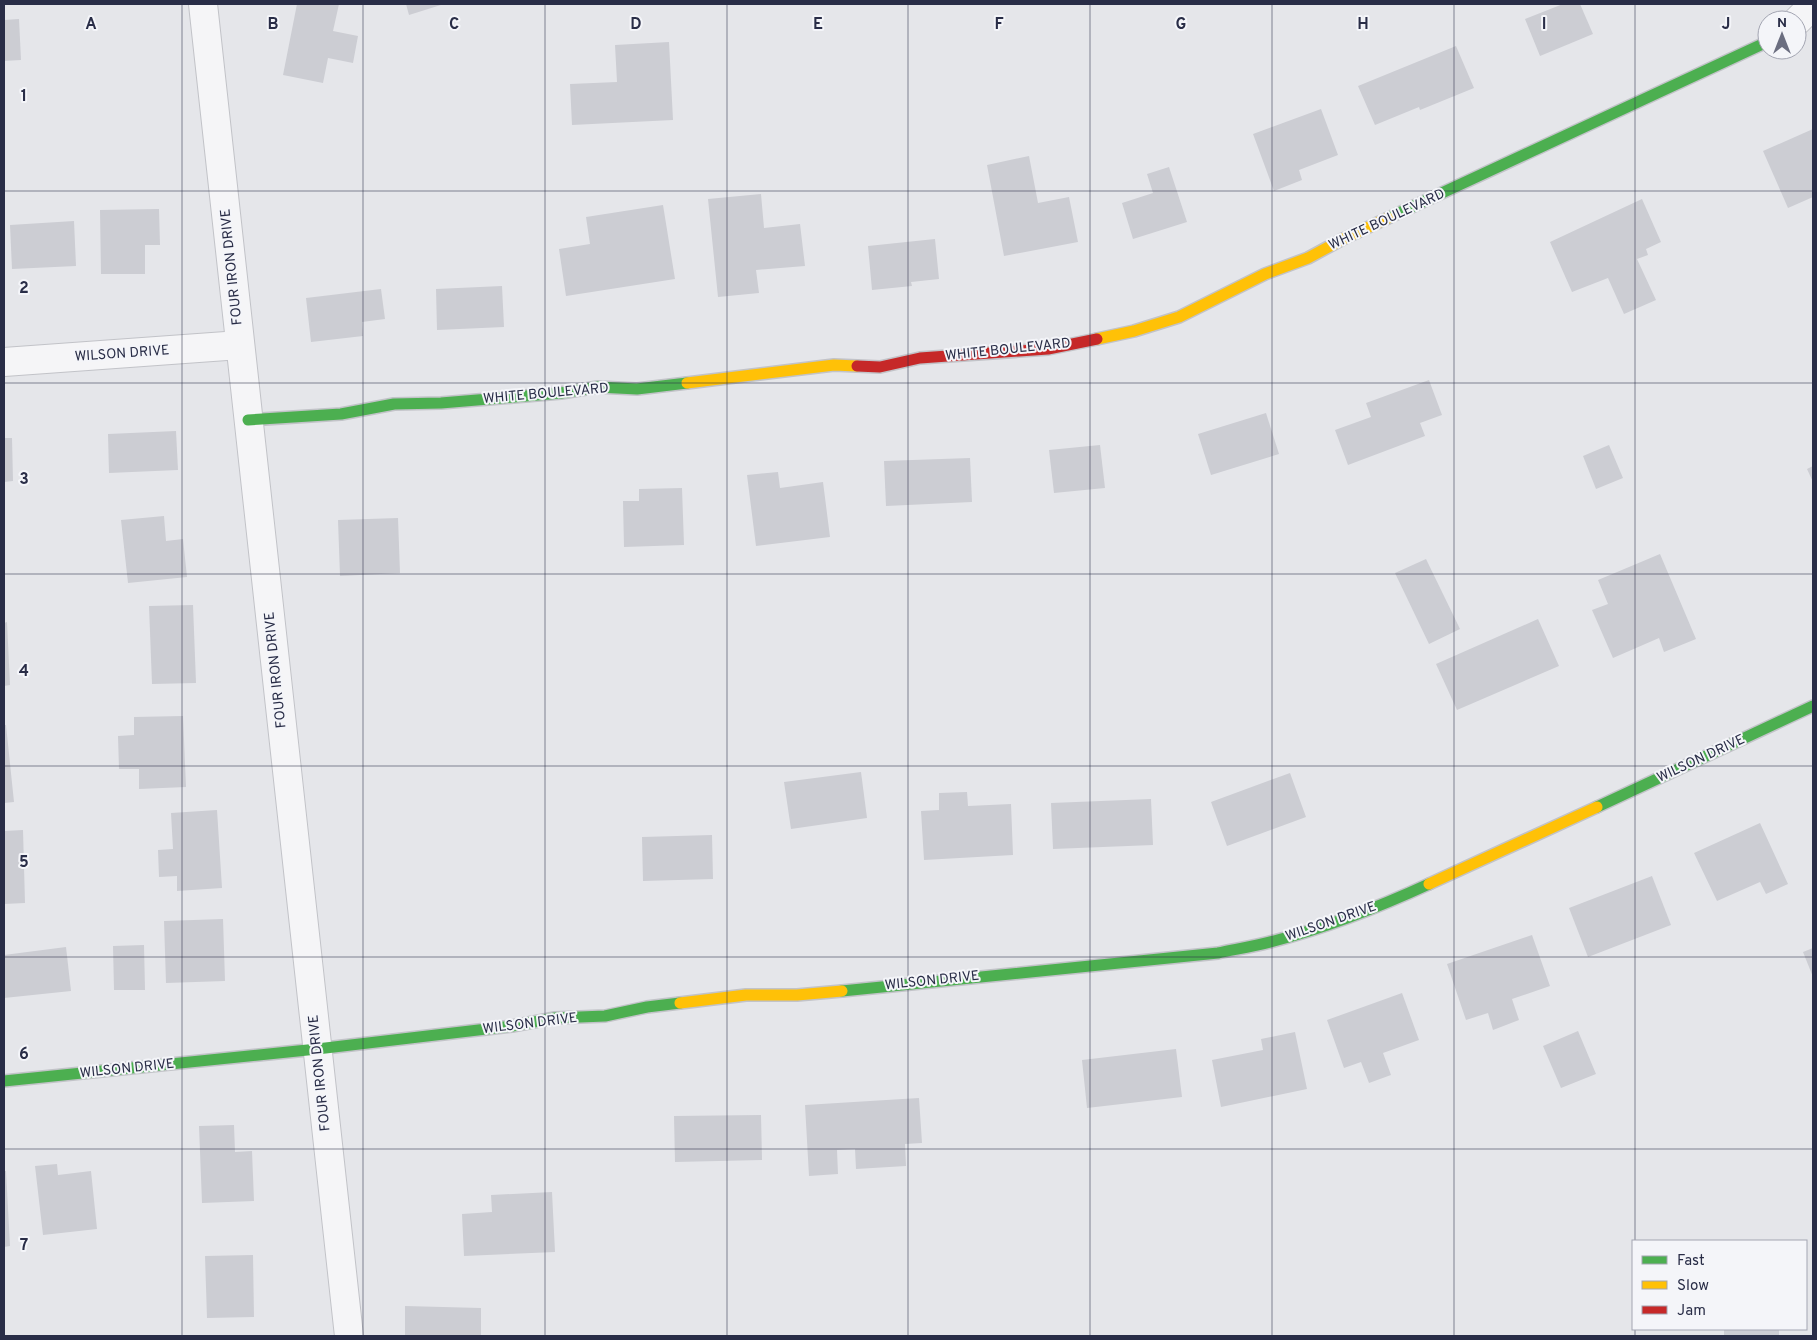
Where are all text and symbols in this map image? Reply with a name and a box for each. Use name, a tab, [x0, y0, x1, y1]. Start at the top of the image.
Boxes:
north arrow	[1757, 10, 1807, 60]
text: A	[85, 15, 97, 35]
text: B	[267, 15, 279, 35]
text: C	[449, 15, 459, 35]
text: D	[630, 15, 642, 35]
text: E	[813, 15, 823, 35]
text: F	[994, 15, 1004, 35]
text: G	[1176, 15, 1186, 35]
text: H	[1357, 15, 1369, 35]
text: I	[1542, 15, 1546, 35]
text: J	[1722, 15, 1730, 35]
text: N	[1777, 15, 1787, 32]
text: 1	[21, 87, 27, 107]
street label: WHITE BOULEVARD	[1326, 186, 1448, 254]
street label: FOUR IRON DRIVE	[217, 208, 247, 326]
text: 2	[19, 279, 29, 299]
street label: WHITE BOULEVARD	[944, 335, 1072, 365]
street label: WILSON DRIVE	[74, 342, 170, 366]
street label: WHITE BOULEVARD	[482, 380, 610, 408]
text: 3	[19, 470, 29, 490]
street label: FOUR IRON DRIVE	[261, 611, 291, 729]
text: 4	[19, 662, 29, 682]
street label: WILSON DRIVE	[1654, 731, 1748, 787]
text: 5	[19, 853, 29, 873]
street label: WILSON DRIVE	[1283, 899, 1379, 945]
street label: WILSON DRIVE	[884, 968, 980, 994]
street label: WILSON DRIVE	[482, 1010, 578, 1038]
street label: FOUR IRON DRIVE	[305, 1014, 335, 1132]
text: 6	[19, 1045, 29, 1065]
street label: WILSON DRIVE	[79, 1056, 175, 1082]
text: 7	[20, 1236, 28, 1256]
legend	[1632, 1240, 1807, 1330]
text: Fast	[1677, 1252, 1705, 1271]
text: Slow	[1677, 1277, 1709, 1296]
text: Jam	[1677, 1302, 1706, 1321]

